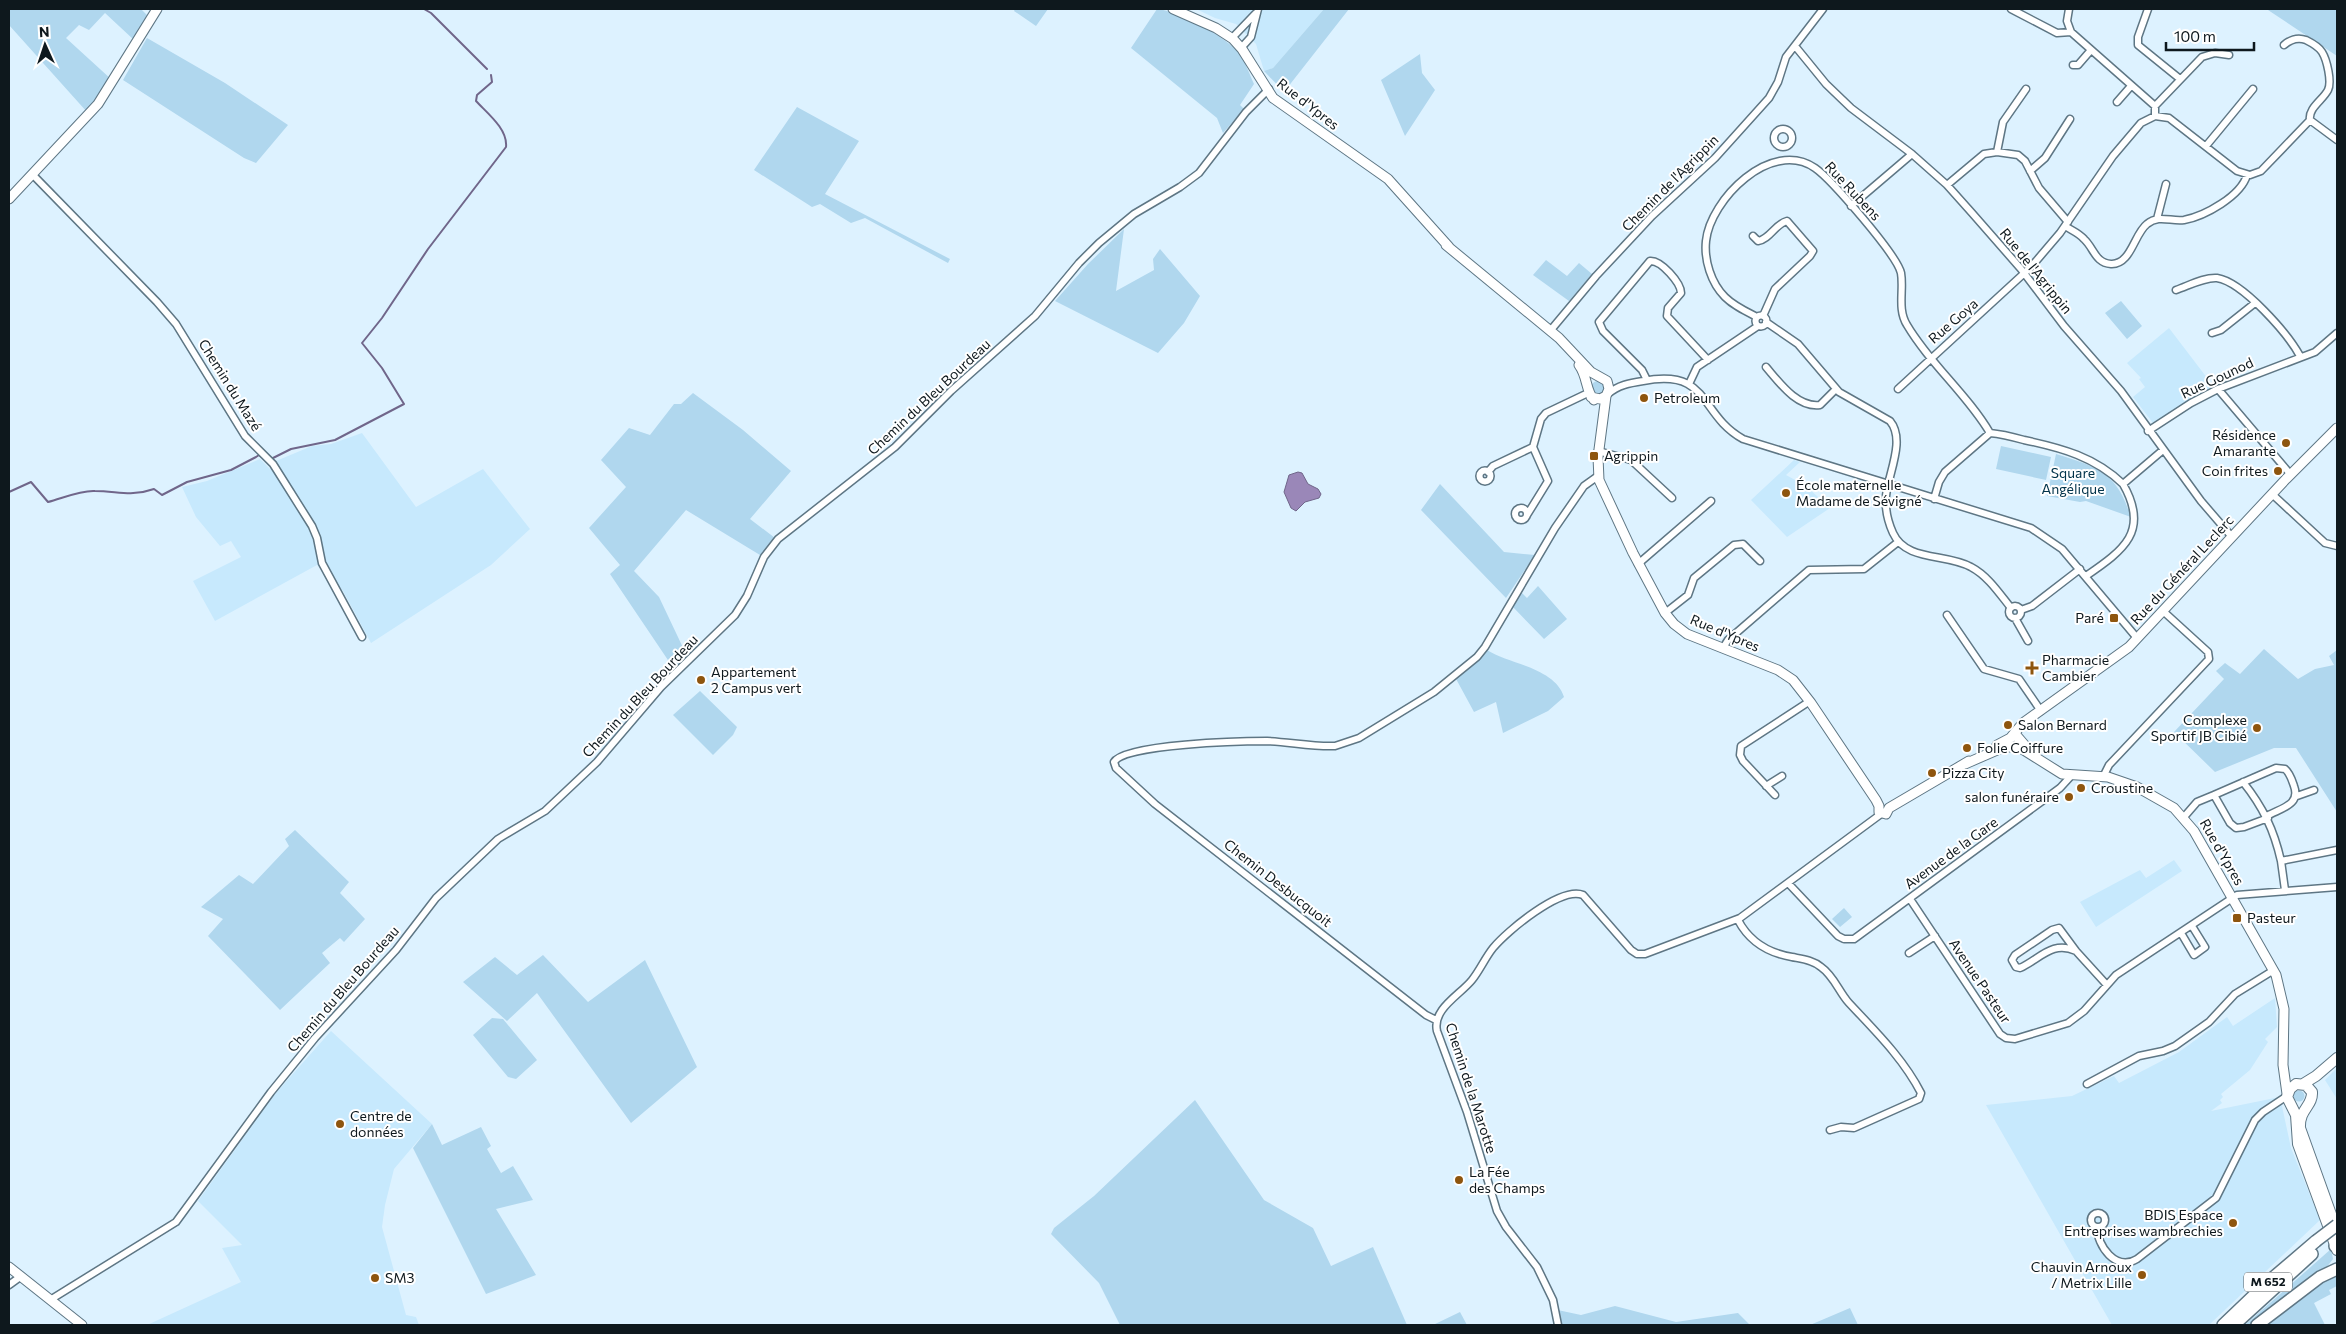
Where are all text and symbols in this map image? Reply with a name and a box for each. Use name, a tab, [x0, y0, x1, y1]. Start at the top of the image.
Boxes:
north arrow	[20, 20, 70, 70]
scale bar	[2166, 20, 2254, 52]
text: N	[39, 23, 50, 40]
text: 100 m	[2174, 27, 2216, 45]
street label: Rue d'Ypres	[1274, 74, 1343, 133]
street label: Chemin de l'Agrippin	[1618, 131, 1721, 234]
street label: Rue Rubens	[1822, 158, 1885, 224]
street label: Rue de l'Agrippin	[1997, 224, 2076, 317]
street label: Rue Goya	[1924, 295, 1981, 347]
street label: Chemin du Bleu Bourdeau	[864, 335, 994, 458]
street label: Chemin du Mazé	[195, 336, 265, 434]
street label: Rue Gounod	[2178, 353, 2256, 402]
place label: Petroleum	[1654, 389, 1720, 406]
marker: Petroleum	[1638, 392, 1650, 404]
place label: Résidence Amarante	[2212, 426, 2276, 459]
marker: Résidence Amarante	[2280, 437, 2292, 449]
place label: Agrippin	[1604, 447, 1658, 464]
marker: Agrippin	[1588, 450, 1600, 462]
place label: Coin frites	[2202, 462, 2268, 479]
park label: Square Angélique	[2041, 464, 2105, 497]
marker: Coin frites	[2272, 465, 2284, 477]
place label: École maternelle Madame de Sévigné	[1796, 476, 1922, 509]
marker: École maternelle Madame de Sévigné	[1780, 487, 1792, 499]
street label: Rue du Général Leclerc	[2127, 511, 2237, 628]
place label: Paré	[2075, 609, 2104, 626]
street label: Rue d'Ypres	[1688, 610, 1762, 655]
marker: Paré	[2108, 612, 2120, 624]
street label: Chemin du Bleu Bourdeau	[578, 631, 701, 761]
place label: Pharmacie Cambier	[2042, 651, 2109, 684]
marker: Pharmacie Cambier	[2026, 662, 2038, 674]
place label: Appartement 2 Campus vert	[711, 663, 802, 696]
marker: Appartement 2 Campus vert	[695, 674, 707, 686]
place label: Complexe Sportif JB Cibié	[2151, 711, 2247, 744]
place label: Salon Bernard	[2018, 716, 2107, 733]
marker: Salon Bernard	[2002, 719, 2014, 731]
marker: Complexe Sportif JB Cibié	[2251, 722, 2263, 734]
place label: Folie Coiffure	[1977, 739, 2063, 756]
marker: Folie Coiffure	[1961, 742, 1973, 754]
place label: Pizza City	[1942, 764, 2004, 781]
marker: Pizza City	[1926, 767, 1938, 779]
place label: Croustine	[2091, 779, 2153, 796]
marker: Croustine	[2075, 782, 2087, 794]
place label: salon funéraire	[1965, 788, 2059, 805]
marker: salon funéraire	[2063, 791, 2075, 803]
street label: Avenue de la Gare	[1901, 813, 2001, 892]
street label: Rue d'Ypres	[2197, 816, 2248, 888]
street label: Chemin Desbucquoit	[1221, 835, 1336, 930]
place label: Pasteur	[2247, 909, 2296, 926]
marker: Pasteur	[2231, 912, 2243, 924]
street label: Chemin du Bleu Bourdeau	[283, 922, 402, 1055]
street label: Avenue Pasteur	[1946, 935, 2015, 1027]
street label: Chemin de la Marotte	[1442, 1020, 1501, 1155]
place label: Centre de données	[350, 1107, 412, 1140]
marker: Centre de données	[334, 1118, 346, 1130]
place label: La Fée des Champs	[1469, 1163, 1545, 1196]
marker: La Fée des Champs	[1453, 1174, 1465, 1186]
place label: BDIS Espace Entreprises wambrechies	[2064, 1206, 2223, 1239]
marker: BDIS Espace Entreprises wambrechies	[2227, 1217, 2239, 1229]
place label: Chauvin Arnoux / Metrix Lille	[2031, 1258, 2133, 1291]
place label: SM3	[385, 1269, 415, 1286]
marker: Chauvin Arnoux / Metrix Lille	[2136, 1269, 2148, 1281]
marker: SM3	[369, 1272, 381, 1284]
road number: M 652	[2244, 1272, 2292, 1291]

